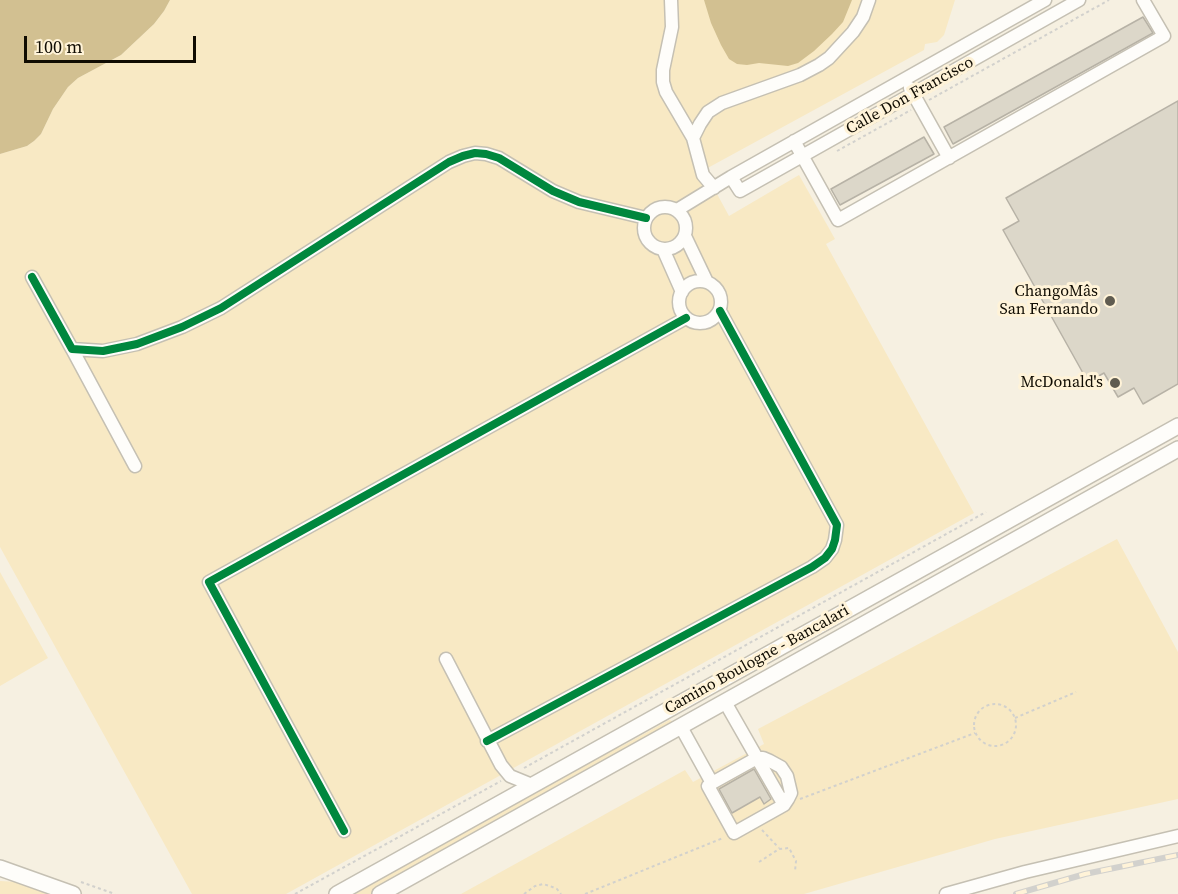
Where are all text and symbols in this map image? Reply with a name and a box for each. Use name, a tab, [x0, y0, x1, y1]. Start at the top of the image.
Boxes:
scale bar	[27, 24, 200, 62]
text: 100 m	[35, 34, 82, 59]
street label: Calle Don Francisco	[843, 53, 977, 139]
place label: ChangoMâs San Fernando	[999, 282, 1098, 320]
marker: ChangoMâs San Fernando	[1103, 294, 1117, 308]
place label: McDonald's	[1020, 373, 1103, 393]
marker: McDonald's	[1108, 376, 1122, 390]
street label: Camino Boulogne - Bancalari	[662, 601, 852, 719]

